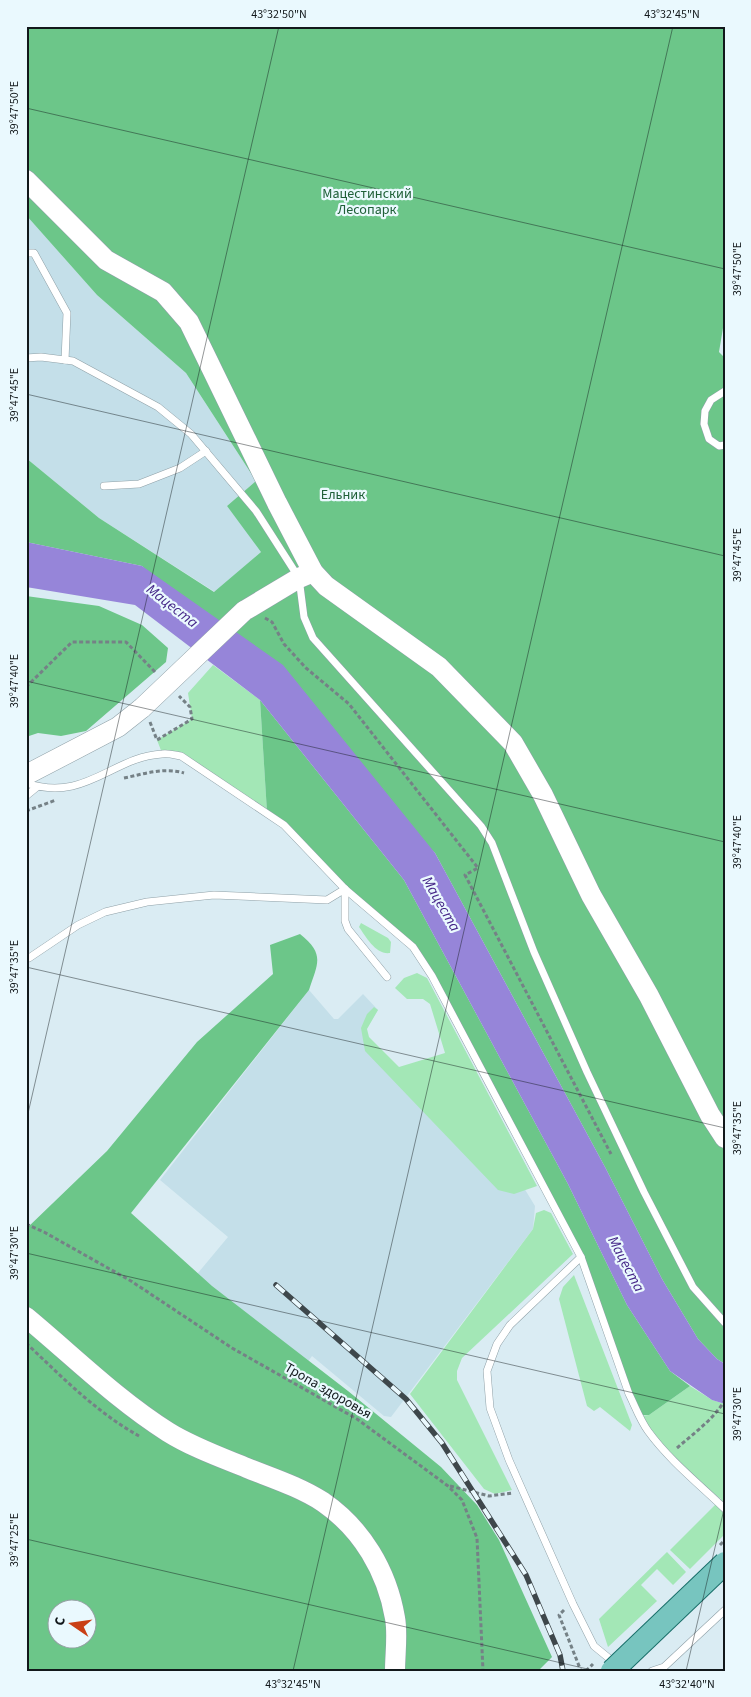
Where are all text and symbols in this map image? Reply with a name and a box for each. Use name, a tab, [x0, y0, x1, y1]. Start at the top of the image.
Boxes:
text: 43°32'50"N	[251, 6, 307, 23]
text: 43°32'45"N	[644, 6, 700, 23]
text: 39°47'50"E	[6, 81, 23, 135]
park label: Мацестинский Лесопарк	[322, 184, 412, 220]
text: 39°47'50"E	[729, 242, 746, 296]
text: 39°47'45"E	[6, 368, 23, 422]
park label: Ельник	[321, 485, 365, 505]
text: 39°47'45"E	[729, 528, 746, 582]
water label: Мацеста	[142, 579, 202, 633]
text: 39°47'40"E	[6, 654, 23, 708]
text: 39°47'40"E	[729, 815, 746, 869]
water label: Мацеста	[417, 873, 465, 935]
text: 39°47'35"E	[6, 940, 23, 994]
text: 39°47'35"E	[729, 1101, 746, 1155]
text: 39°47'30"E	[6, 1226, 23, 1280]
water label: Мацеста	[603, 1232, 649, 1296]
street label: Тропа здоровья	[281, 1358, 375, 1424]
text: 39°47'30"E	[729, 1387, 746, 1441]
text: 39°47'25"E	[6, 1513, 23, 1567]
north arrow	[48, 1600, 98, 1650]
text: С	[50, 1615, 71, 1628]
text: 43°32'45"N	[265, 1676, 321, 1693]
text: 43°32'40"N	[659, 1676, 715, 1693]

